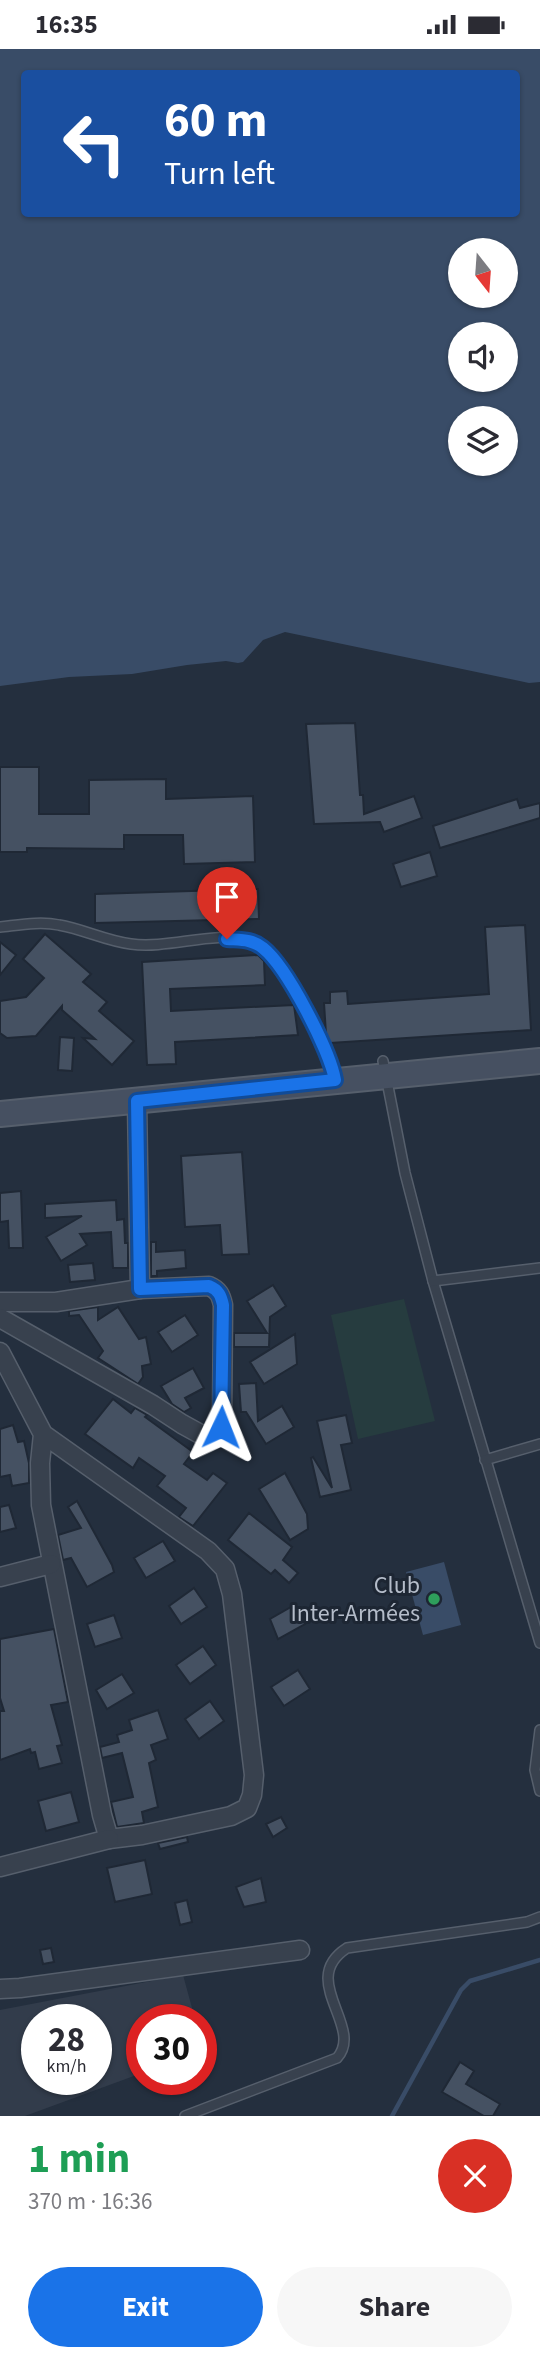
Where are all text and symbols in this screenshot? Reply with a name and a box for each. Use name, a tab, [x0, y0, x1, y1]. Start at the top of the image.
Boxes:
text: 16:35	[35, 6, 98, 43]
text: 60 m	[164, 86, 268, 156]
icon: left	[49, 98, 140, 189]
text: Turn left	[164, 151, 275, 197]
north arrow	[448, 238, 518, 308]
map controls	[448, 238, 518, 476]
button: sound	[448, 322, 518, 392]
button: layers	[448, 406, 518, 476]
pin	[197, 867, 257, 939]
icon: arrive	[208, 878, 246, 916]
position arrow	[184, 1390, 258, 1464]
place label: Club Inter-Armées	[291, 1568, 420, 1631]
marker: Club Inter-Armées	[426, 1591, 442, 1607]
speed limit sign: 30	[126, 2004, 217, 2095]
text: 28	[48, 2015, 85, 2065]
text: km/h	[47, 2054, 86, 2079]
text: 1 min	[28, 2129, 130, 2189]
button: close	[438, 2139, 512, 2213]
text: 370 m · 16:36	[28, 2185, 152, 2218]
button: Exit	[28, 2267, 263, 2347]
button: Share	[277, 2267, 512, 2347]

